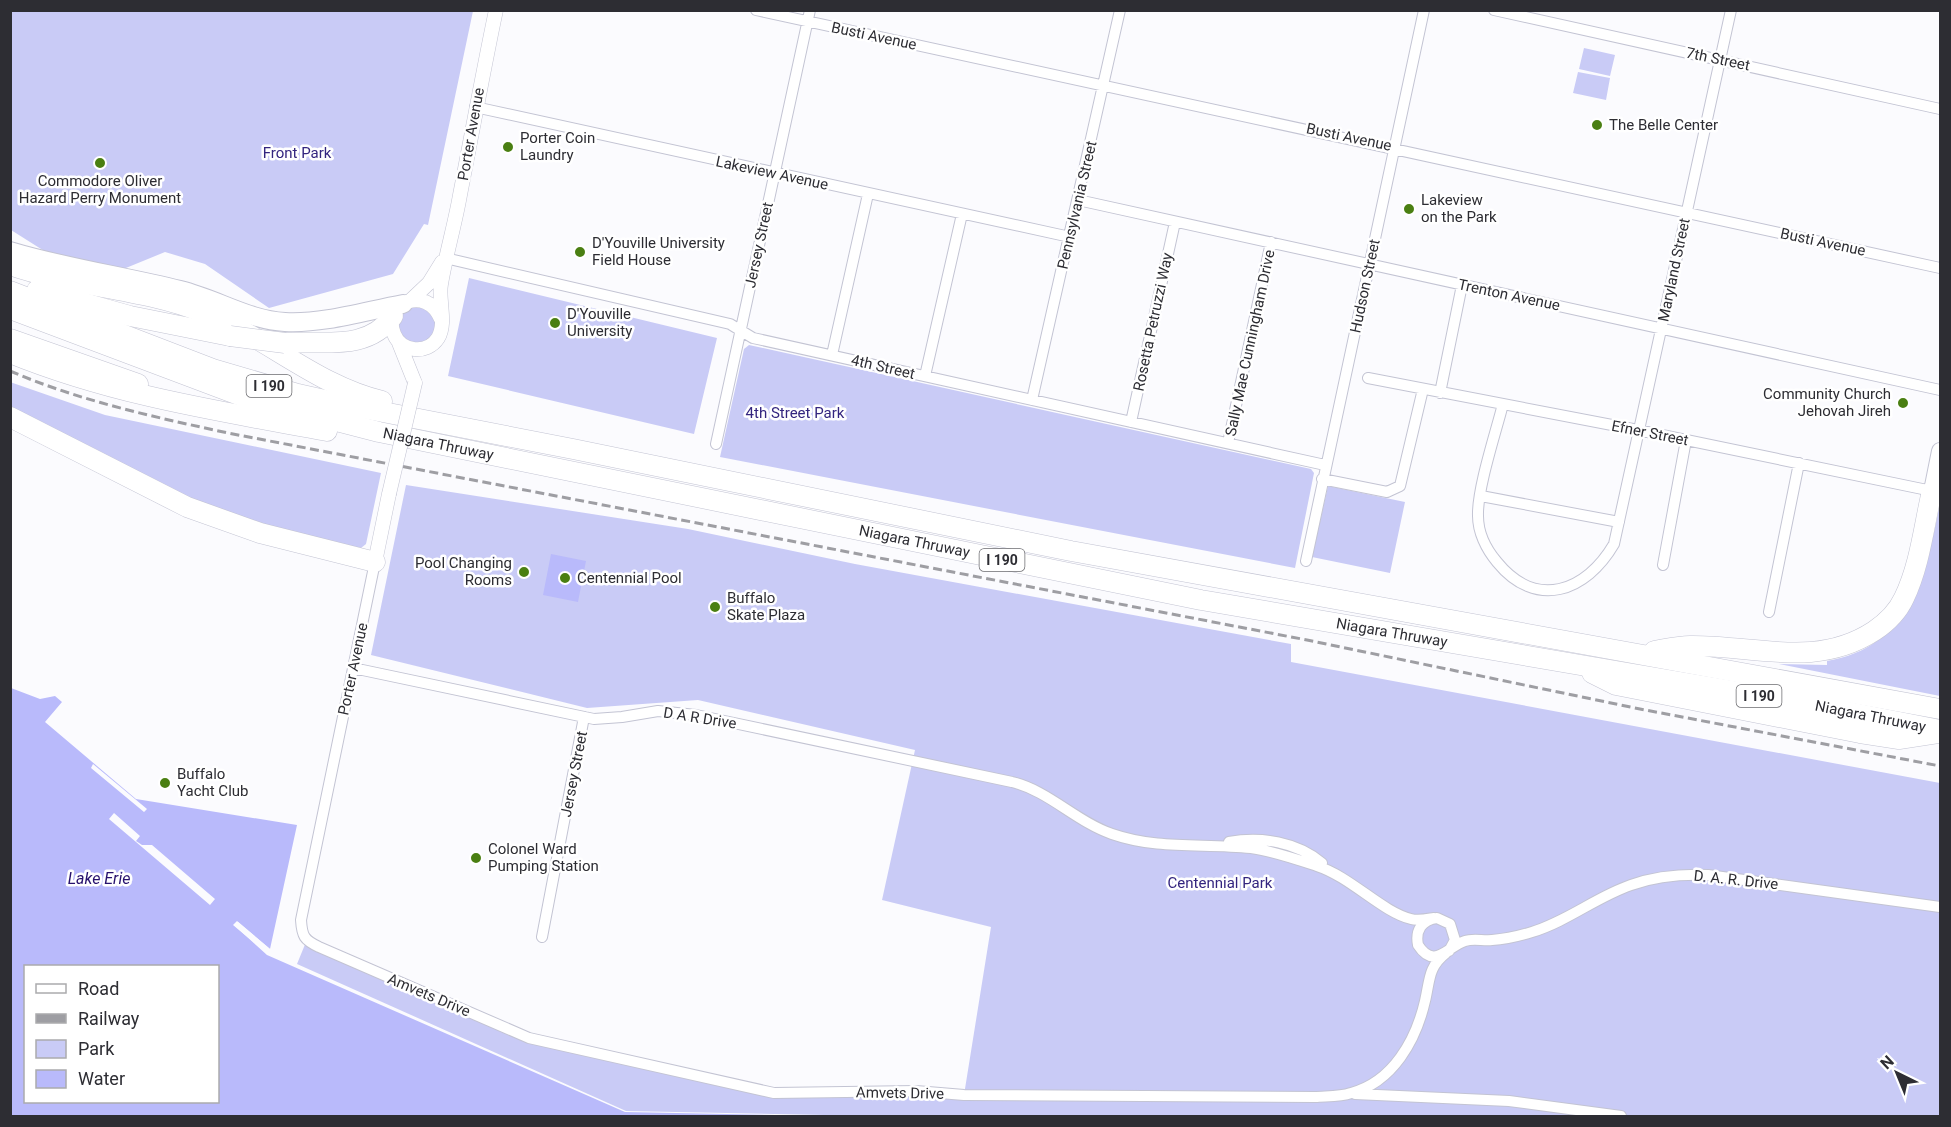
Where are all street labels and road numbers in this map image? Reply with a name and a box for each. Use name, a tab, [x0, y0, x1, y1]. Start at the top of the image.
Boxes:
street label: Busti Avenue	[830, 18, 918, 54]
street label: 7th Street	[1684, 43, 1752, 75]
street label: Porter Avenue	[454, 86, 488, 182]
street label: Busti Avenue	[1305, 119, 1393, 155]
street label: Pennsylvania Street	[1053, 139, 1101, 271]
street label: Lakeview Avenue	[714, 152, 830, 194]
street label: Jersey Street	[741, 200, 777, 290]
street label: Maryland Street	[1654, 216, 1694, 323]
street label: Busti Avenue	[1779, 224, 1867, 260]
street label: Hudson Street	[1346, 237, 1384, 334]
street label: Sally Mae Cunningham Drive	[1221, 248, 1279, 438]
street label: Rosetta Petruzzi Way	[1130, 251, 1176, 393]
street label: Trenton Avenue	[1456, 275, 1562, 315]
street label: 4th Street	[849, 351, 917, 383]
road number: I 190	[246, 375, 292, 397]
street label: Efner Street	[1610, 417, 1690, 449]
street label: Niagara Thruway	[381, 424, 495, 464]
street label: Niagara Thruway	[858, 521, 971, 562]
road number: I 190	[980, 549, 1024, 571]
street label: Niagara Thruway	[1335, 614, 1449, 651]
street label: Porter Avenue	[334, 621, 372, 717]
road number: I 190	[1736, 685, 1782, 707]
street label: Niagara Thruway	[1814, 697, 1927, 736]
street label: D A R Drive	[662, 703, 738, 733]
street label: Jersey Street	[557, 729, 591, 819]
street label: D. A. R. Drive	[1693, 867, 1779, 893]
street label: Amvets Drive	[385, 969, 473, 1021]
street label: Amvets Drive	[856, 1083, 944, 1103]

